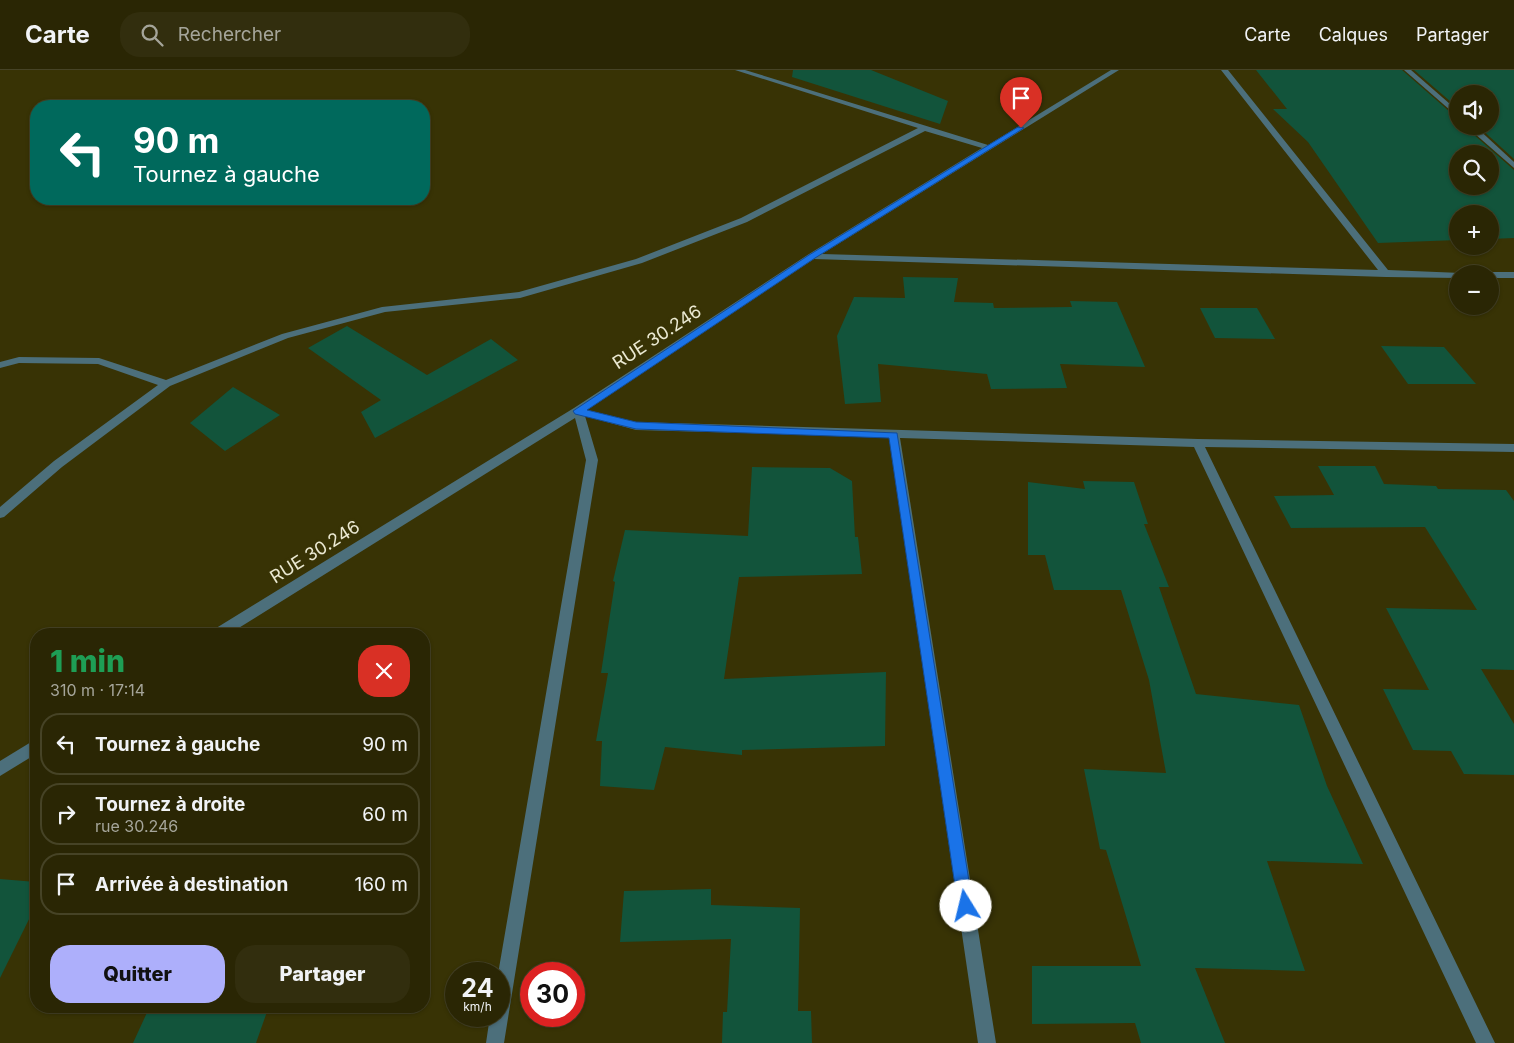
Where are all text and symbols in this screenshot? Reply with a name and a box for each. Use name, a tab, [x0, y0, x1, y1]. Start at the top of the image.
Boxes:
search box	[120, 12, 470, 57]
text: Carte	[25, 20, 90, 49]
icon: search	[138, 21, 166, 49]
text: Rechercher	[178, 23, 281, 46]
text: Carte	[1244, 24, 1291, 45]
text: Calques	[1319, 24, 1388, 45]
text: Partager	[1416, 24, 1489, 45]
pin	[1000, 77, 1042, 128]
icon: arrive	[1007, 84, 1035, 112]
map controls	[1449, 85, 1499, 315]
button: sound	[1449, 85, 1499, 135]
text: 90 m	[133, 119, 220, 161]
icon: left	[50, 120, 115, 185]
button: search	[1449, 145, 1499, 195]
text: Tournez à gauche	[133, 161, 320, 187]
button: +	[1449, 205, 1499, 255]
button: −	[1449, 265, 1499, 315]
street label: RUE 30.246	[608, 300, 705, 373]
street label: RUE 30.246	[266, 516, 363, 587]
text: 1 min	[50, 643, 125, 679]
button: close	[358, 645, 410, 697]
text: 310 m · 17:14	[50, 680, 145, 700]
icon: left	[52, 730, 80, 758]
text: Tournez à gauche	[95, 733, 260, 756]
text: 90 m	[362, 733, 408, 756]
text: Tournez à droite	[95, 793, 245, 816]
icon: right	[52, 800, 80, 828]
text: 60 m	[362, 803, 408, 826]
text: rue 30.246	[95, 816, 178, 836]
icon: arrive	[52, 870, 80, 898]
text: Arrivée à destination	[95, 873, 288, 896]
text: 160 m	[355, 873, 408, 896]
position arrow	[939, 879, 991, 931]
button: Quitter	[50, 945, 225, 1003]
button: Partager	[235, 945, 410, 1003]
speed limit sign: 30	[520, 962, 585, 1027]
text: 24	[461, 973, 494, 1003]
text: km/h	[463, 999, 492, 1014]

